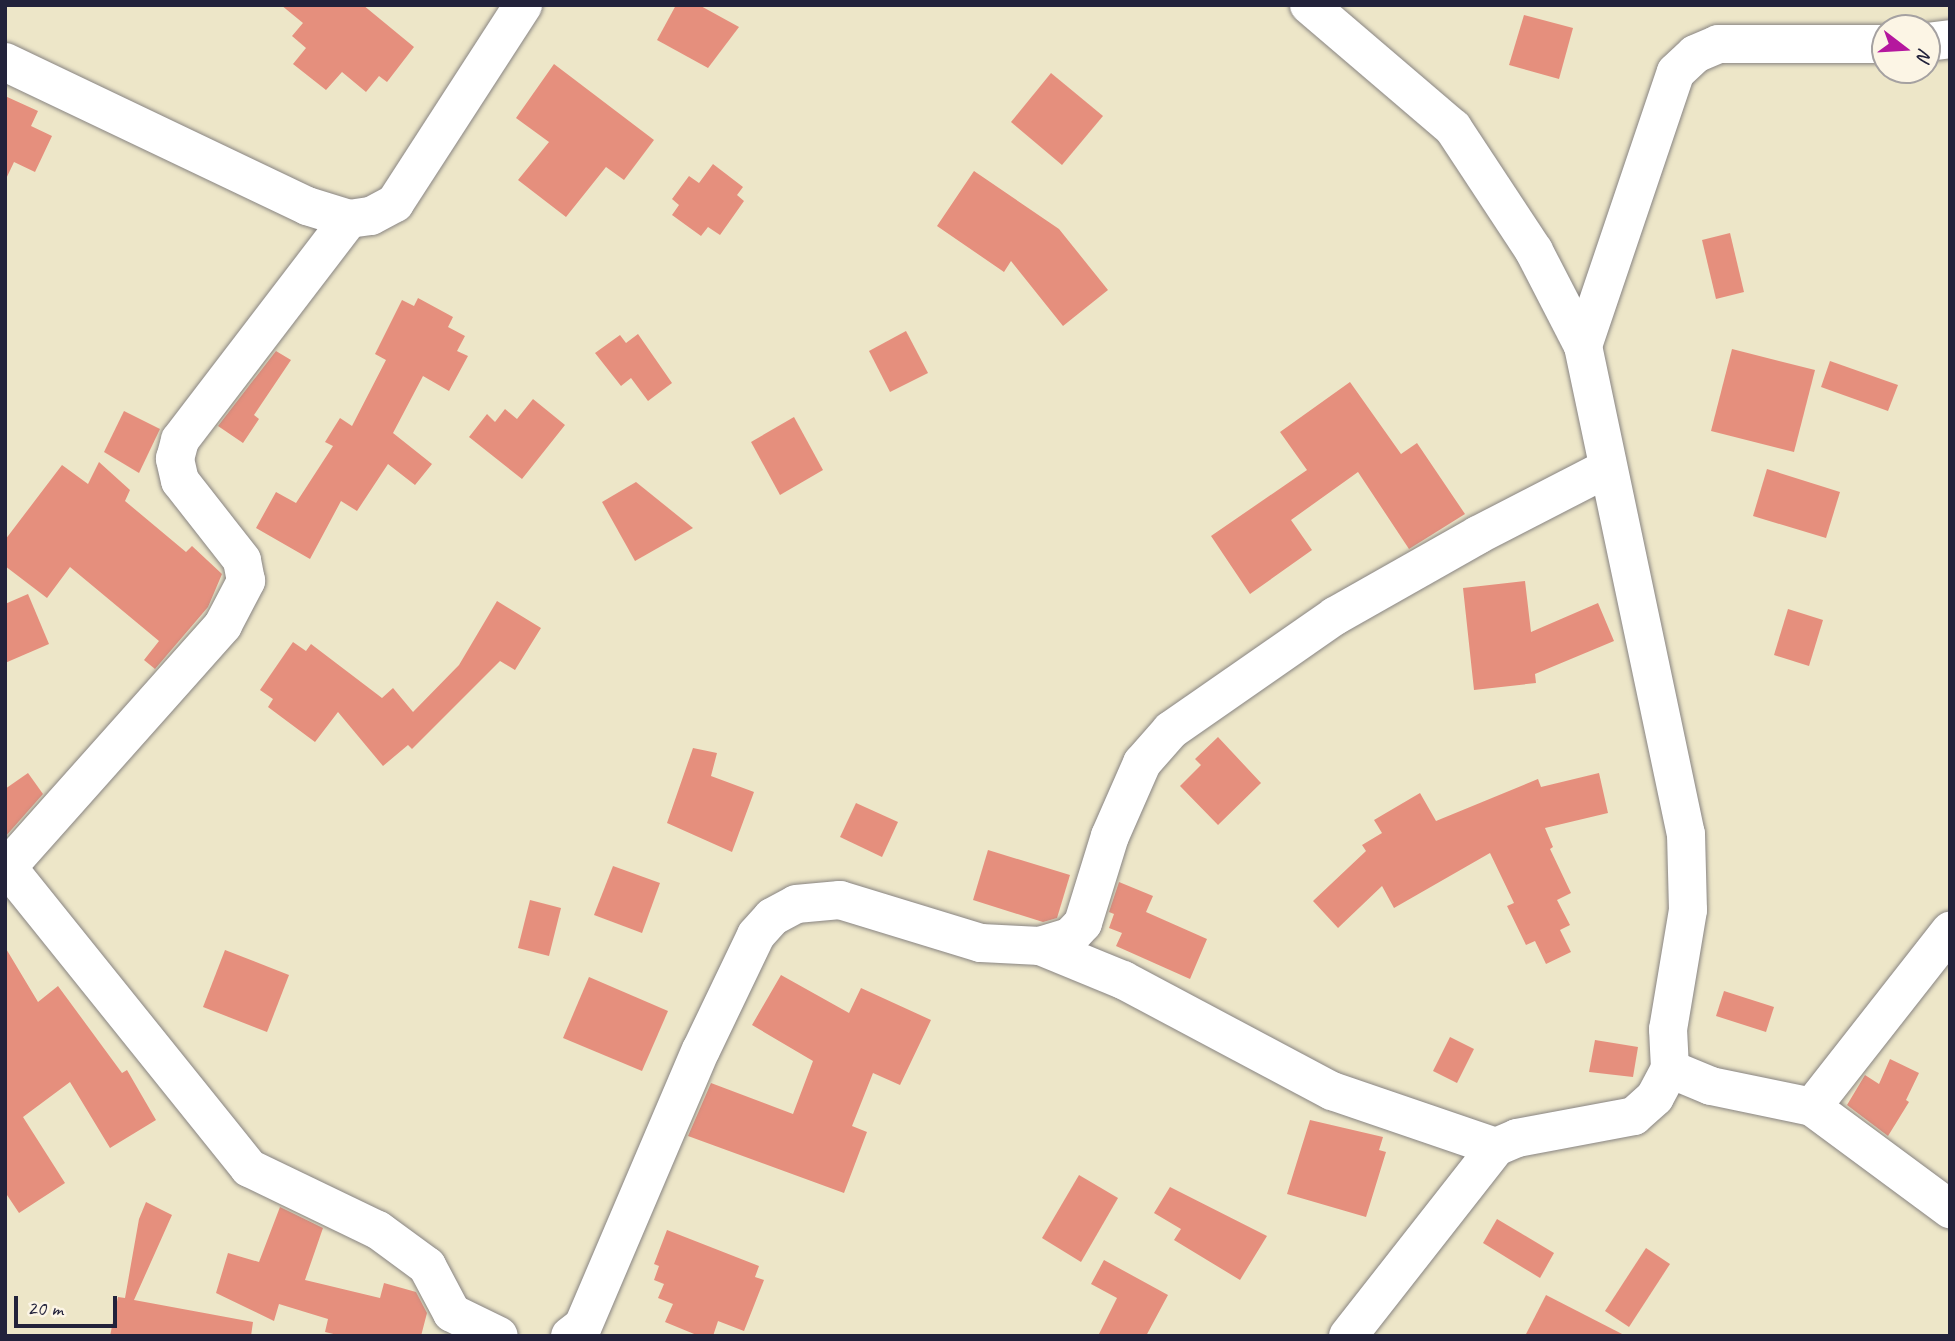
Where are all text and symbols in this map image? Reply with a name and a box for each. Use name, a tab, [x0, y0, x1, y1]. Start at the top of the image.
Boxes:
north arrow	[1871, 14, 1941, 84]
text: N	[1911, 45, 1937, 64]
scale bar	[18, 1282, 121, 1326]
text: 20 m	[27, 1295, 63, 1321]

